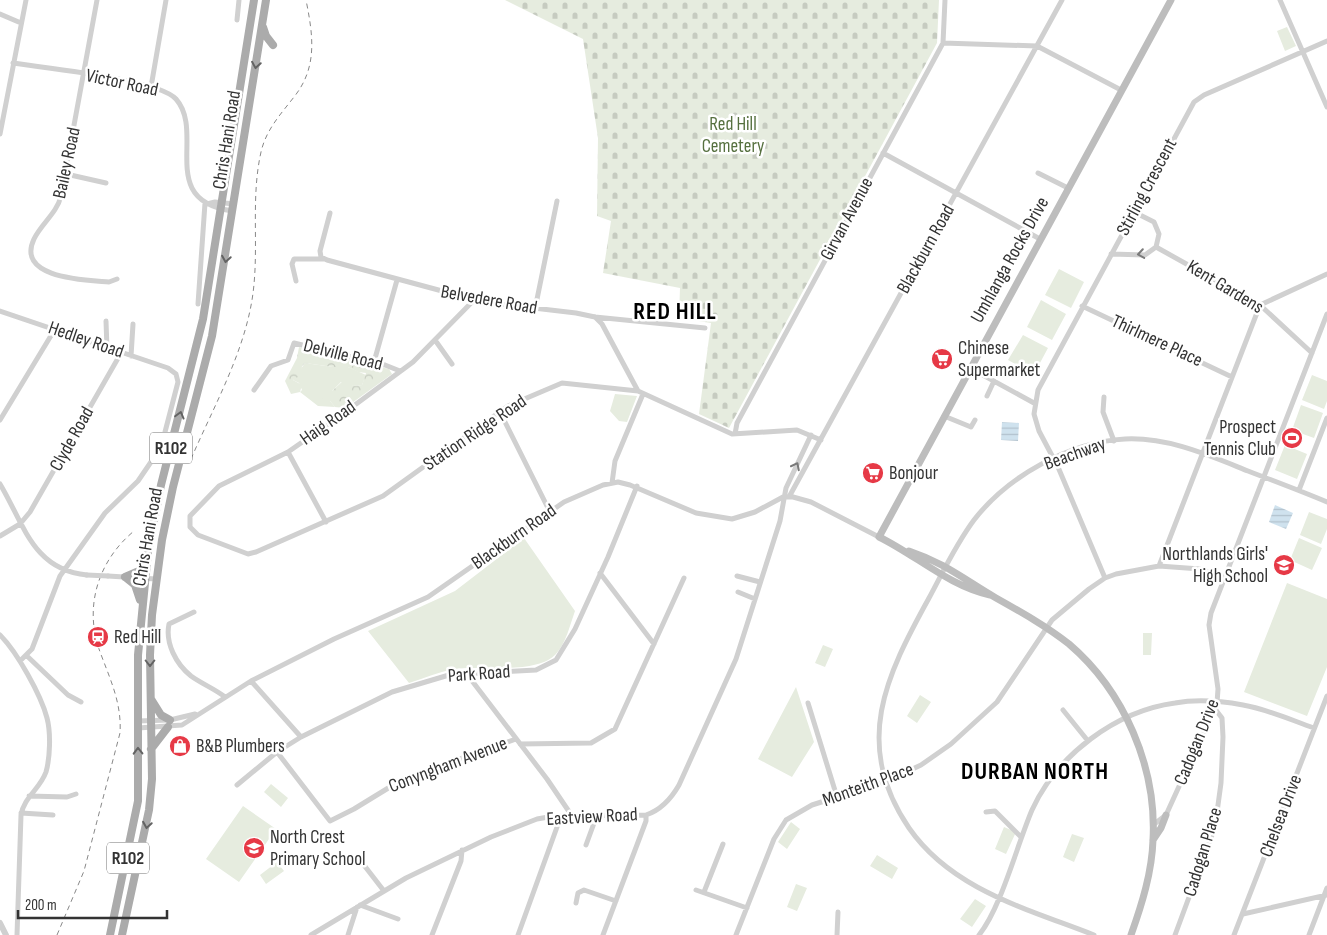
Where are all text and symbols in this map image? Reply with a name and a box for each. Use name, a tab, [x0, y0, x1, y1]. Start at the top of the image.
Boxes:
one-way arrow	[251, 61, 261, 70]
street label: Victor Road	[84, 64, 160, 102]
street label: Chris Hani Road	[208, 89, 246, 191]
park label: Red Hill Cemetery	[702, 113, 765, 158]
street label: Bailey Road	[48, 125, 86, 201]
street label: Stirling Crescent	[1112, 134, 1182, 240]
street label: Girvan Avenue	[816, 174, 878, 264]
street label: Umhlanga Rocks Drive	[966, 193, 1054, 327]
street label: Blackburn Road	[892, 200, 960, 298]
one-way arrow	[1137, 249, 1145, 259]
one-way arrow	[221, 255, 231, 263]
street label: Kent Gardens	[1182, 255, 1268, 319]
street label: Belvedere Road	[439, 280, 539, 320]
district label: RED HILL	[633, 297, 717, 326]
street label: Thirlmere Place	[1108, 310, 1206, 372]
street label: Hedley Road	[45, 316, 127, 364]
street label: Delville Road	[301, 334, 385, 376]
place label: Chinese Supermarket	[958, 337, 1041, 382]
supermarket icon: Chinese Supermarket	[930, 347, 954, 371]
street label: Station Ridge Road	[419, 390, 531, 476]
street label: Haig Road	[296, 396, 360, 450]
street label: Clyde Road	[45, 403, 99, 475]
one-way arrow	[174, 411, 184, 419]
place label: Prospect Tennis Club	[1204, 416, 1276, 461]
sports icon: Prospect Tennis Club	[1280, 426, 1304, 450]
road number: R102	[150, 432, 192, 463]
street label: Beachway	[1041, 432, 1110, 476]
supermarket icon: Bonjour	[861, 461, 885, 485]
one-way arrow	[790, 462, 800, 471]
place label: Bonjour	[889, 462, 939, 485]
street label: Chris Hani Road	[128, 486, 168, 588]
street label: Blackburn Road	[467, 499, 561, 575]
place label: Northlands Girls' High School	[1162, 543, 1268, 588]
school or university icon: Northlands Girls' High School	[1272, 553, 1296, 577]
station icon: Red Hill	[86, 625, 110, 649]
place label: Red Hill	[114, 626, 161, 649]
one-way arrow	[145, 659, 155, 667]
street label: Park Road	[447, 660, 511, 688]
street label: Cadogan Drive	[1169, 696, 1225, 788]
street label: Conyngham Avenue	[385, 732, 511, 798]
shop icon: B&B Plumbers	[168, 734, 192, 758]
place label: B&B Plumbers	[196, 735, 285, 758]
one-way arrow	[133, 746, 143, 754]
district label: DURBAN NORTH	[961, 757, 1109, 786]
street label: Monteith Place	[819, 758, 917, 812]
street label: Chelsea Drive	[1255, 772, 1307, 860]
street label: Eastview Road	[546, 803, 638, 831]
street label: Cadogan Place	[1179, 805, 1227, 899]
one-way arrow	[142, 820, 152, 829]
place label: North Crest Primary School	[270, 826, 366, 871]
school or university icon: North Crest Primary School	[242, 836, 266, 860]
road number: R102	[107, 842, 149, 874]
scale bar	[18, 888, 166, 920]
text: 200 m	[25, 896, 57, 915]

